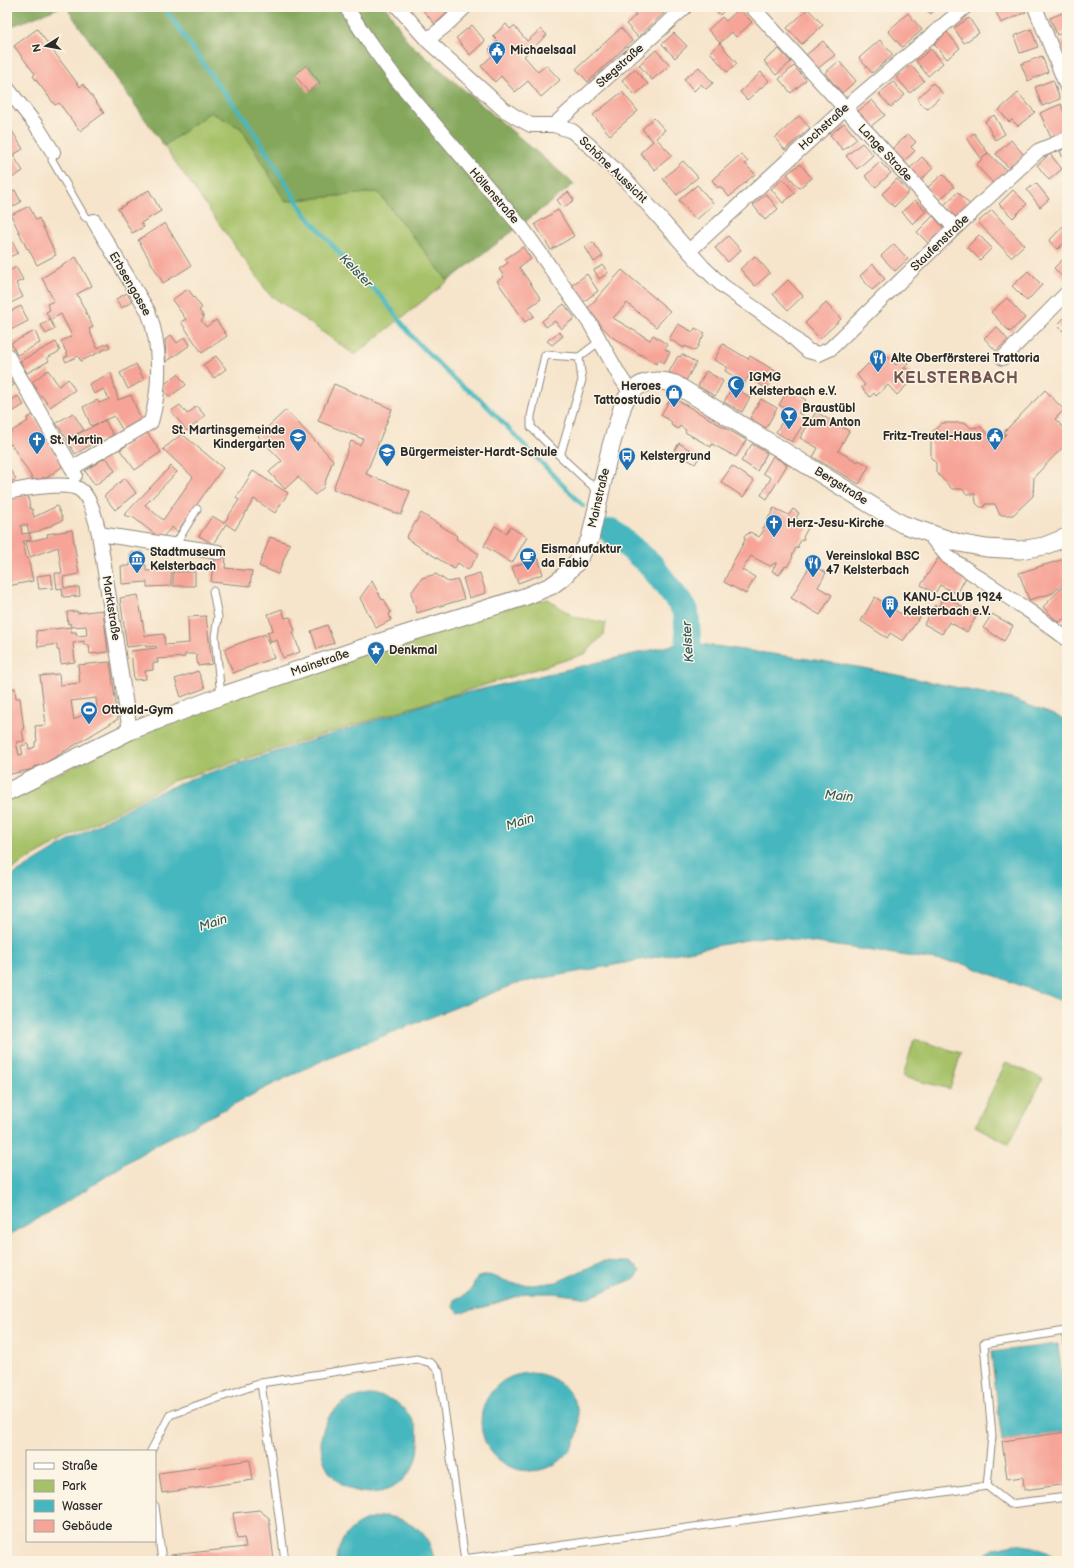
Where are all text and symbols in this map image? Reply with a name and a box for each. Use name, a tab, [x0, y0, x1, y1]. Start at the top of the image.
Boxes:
north arrow	[26, 26, 66, 66]
public building icon: Michaelsaal	[487, 40, 507, 65]
street label: Stegstraße	[593, 41, 647, 91]
text: N	[30, 43, 44, 53]
place label: Michaelsaal	[510, 43, 576, 58]
street label: Hochstraße	[796, 100, 852, 154]
street label: Lange Straße	[855, 121, 915, 185]
street label: Schöne Aussicht	[576, 134, 651, 207]
street label: Höllenstraße	[466, 165, 522, 227]
street label: Staufenstraße	[908, 211, 972, 275]
street label: Erbsengasse	[106, 249, 154, 319]
water label: Kelster	[336, 251, 377, 292]
restaurant icon: Alte Oberförsterei Trattoria	[868, 348, 888, 373]
place label: Alte Oberförsterei Trattoria	[890, 351, 1040, 366]
district label: KELSTERBACH	[893, 369, 1019, 388]
place label: IGMG Kelsterbach e.V.	[749, 370, 837, 399]
mosque icon: IGMG Kelsterbach e.V.	[726, 374, 746, 399]
place label: Heroes Tattoostudio	[594, 379, 661, 408]
shop icon: Heroes Tattoostudio	[664, 383, 684, 408]
place label: Braustübl Zum Anton	[802, 401, 861, 430]
bar icon: Braustübl Zum Anton	[779, 405, 799, 430]
place label: St. Martinsgemeinde Kindergarten	[172, 423, 285, 452]
public building icon: Fritz-Treutel-Haus	[985, 426, 1005, 451]
school or university icon: St. Martinsgemeinde Kindergarten	[288, 427, 308, 452]
place label: Fritz-Treutel-Haus	[883, 429, 982, 444]
church icon: St. Martin	[27, 430, 47, 455]
place label: St. Martin	[50, 433, 103, 448]
school or university icon: Bürgermeister-Hardt-Schule	[377, 442, 397, 467]
place label: Bürgermeister-Hardt-Schule	[400, 445, 557, 460]
bus stop icon: Kelstergrund	[617, 446, 637, 471]
place label: Kelstergrund	[640, 449, 711, 464]
street label: Bergstraße	[811, 464, 871, 508]
street label: Mainstraße	[585, 467, 613, 529]
church icon: Herz-Jesu-Kirche	[764, 513, 784, 538]
place label: Herz-Jesu-Kirche	[787, 516, 884, 531]
place label: Eismanufaktur da Fabio	[541, 542, 621, 571]
place label: Stadtmuseum Kelsterbach	[150, 545, 226, 574]
cafe icon: Eismanufaktur da Fabio	[518, 546, 538, 571]
museum icon: Stadtmuseum Kelsterbach	[127, 549, 147, 574]
place label: Vereinslokal BSC 47 Kelsterbach	[826, 549, 920, 578]
restaurant icon: Vereinslokal BSC 47 Kelsterbach	[803, 553, 823, 578]
street label: Marktstraße	[98, 574, 124, 642]
place label: KANU-CLUB 1924 Kelsterbach e.V.	[903, 590, 1002, 619]
building icon: KANU-CLUB 1924 Kelsterbach e.V.	[880, 594, 900, 619]
water label: Kelster	[678, 620, 697, 663]
place icon: Denkmal	[366, 640, 386, 665]
place label: Denkmal	[389, 643, 437, 658]
street label: Mainstraße	[289, 646, 351, 680]
sports icon: Ottwald-Gym	[79, 700, 99, 725]
place label: Ottwald-Gym	[102, 703, 173, 718]
water label: Main	[824, 787, 854, 805]
water label: Main	[504, 810, 536, 834]
water label: Main	[197, 911, 229, 935]
legend	[26, 1450, 156, 1542]
text: Straße	[62, 1459, 98, 1474]
text: Park	[62, 1479, 86, 1494]
text: Wasser	[62, 1499, 103, 1514]
text: Gebäude	[62, 1519, 112, 1534]

